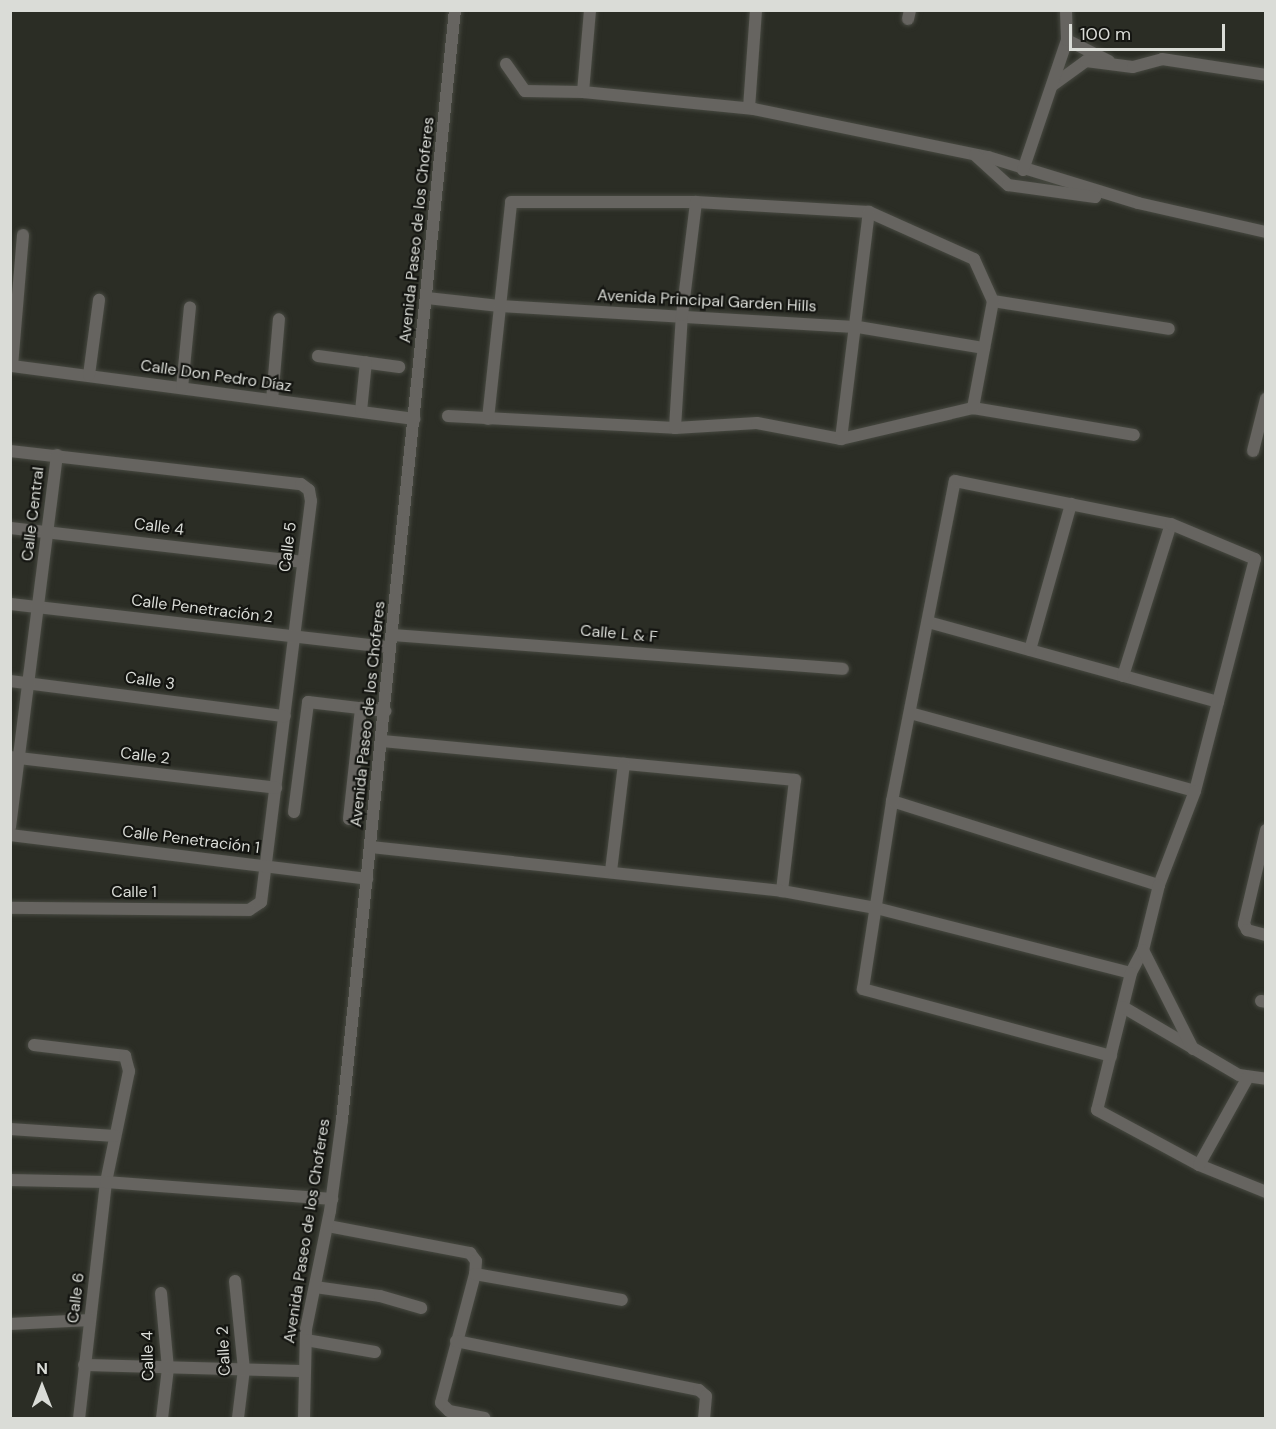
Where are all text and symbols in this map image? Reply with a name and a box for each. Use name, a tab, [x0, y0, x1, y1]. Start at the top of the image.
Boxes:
scale bar	[1072, 12, 1228, 50]
text: 100 m	[1080, 22, 1131, 46]
street label: Avenida Paseo de los Choferes	[396, 116, 438, 344]
street label: Avenida Principal Garden Hills	[597, 286, 817, 316]
street label: Calle Don Pedro Díaz	[139, 356, 293, 396]
street label: Calle Central	[18, 466, 48, 562]
street label: Calle 4	[133, 514, 185, 540]
street label: Calle 5	[275, 521, 301, 573]
street label: Calle Penetración 2	[130, 591, 274, 627]
street label: Avenida Paseo de los Choferes	[347, 600, 389, 828]
street label: Calle L & F	[579, 621, 659, 647]
street label: Calle 3	[124, 668, 176, 694]
street label: Calle 2	[119, 743, 171, 769]
street label: Calle Penetración 1	[121, 822, 261, 858]
street label: Calle 1	[111, 882, 157, 902]
street label: Avenida Paseo de los Choferes	[280, 1117, 334, 1345]
street label: Calle 6	[63, 1272, 89, 1324]
street label: Calle 2	[213, 1326, 235, 1376]
street label: Calle 4	[138, 1331, 158, 1381]
north arrow	[12, 1357, 72, 1417]
text: N	[36, 1358, 48, 1379]

